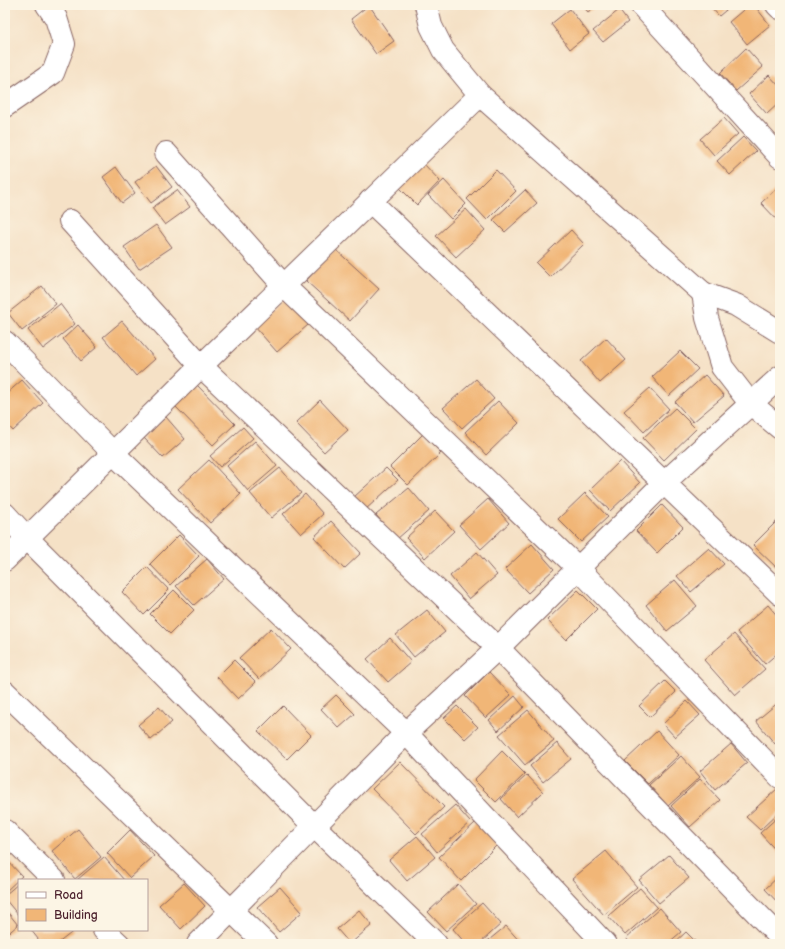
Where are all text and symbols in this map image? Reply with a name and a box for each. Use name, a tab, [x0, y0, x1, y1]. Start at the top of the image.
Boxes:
legend	[18, 879, 148, 931]
text: Road	[54, 888, 83, 903]
text: Building	[54, 908, 98, 923]

